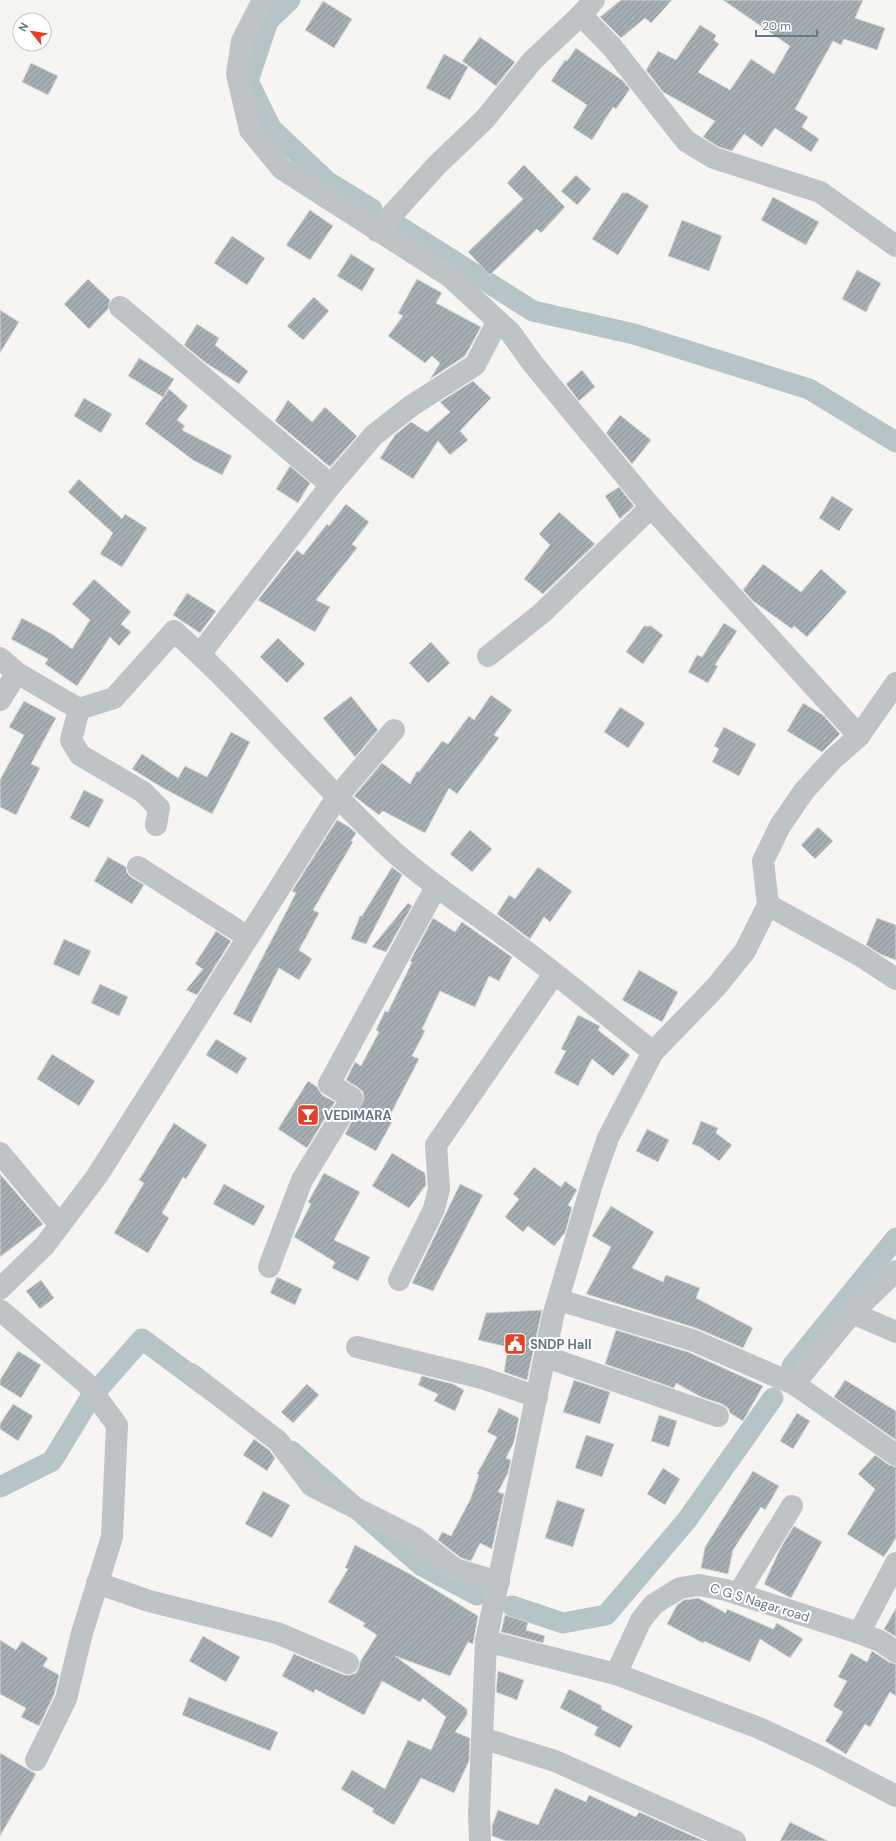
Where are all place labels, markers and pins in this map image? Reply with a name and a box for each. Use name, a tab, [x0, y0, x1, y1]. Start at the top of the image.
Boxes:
bar icon: VEDIMARA	[295, 1102, 321, 1128]
place label: VEDIMARA	[324, 1107, 392, 1124]
public building icon: SNDP Hall	[502, 1331, 528, 1357]
place label: SNDP Hall	[530, 1336, 591, 1353]

